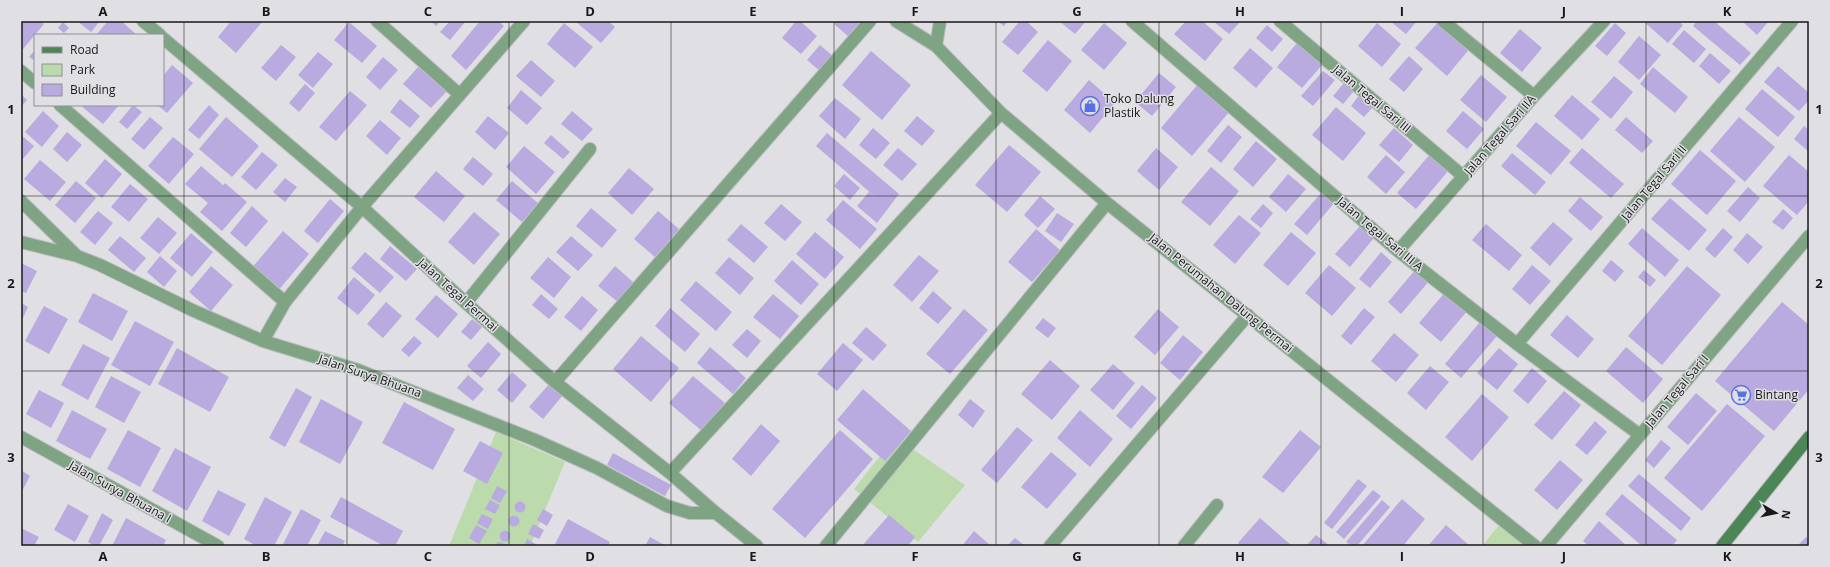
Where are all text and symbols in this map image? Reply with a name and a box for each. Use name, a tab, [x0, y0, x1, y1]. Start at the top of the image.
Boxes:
text: A	[99, 2, 108, 20]
text: B	[262, 2, 271, 20]
text: C	[424, 2, 432, 20]
text: D	[585, 2, 595, 20]
text: E	[749, 2, 757, 20]
text: F	[911, 2, 919, 20]
text: G	[1072, 2, 1082, 20]
text: H	[1235, 2, 1245, 20]
text: I	[1400, 2, 1404, 20]
text: J	[1561, 2, 1566, 20]
text: K	[1723, 2, 1732, 20]
legend	[34, 34, 164, 106]
text: Road	[70, 41, 99, 58]
street label: Jalan Tegal Sari III	[1329, 60, 1415, 136]
text: Park	[70, 61, 96, 78]
text: Building	[70, 81, 116, 98]
place label: Toko Dalung Plastik	[1104, 90, 1175, 121]
street label: Jalan Tegal Sari IIA	[1459, 91, 1540, 179]
shop icon: Toko Dalung Plastik	[1079, 95, 1101, 117]
text: 1	[7, 100, 15, 118]
text: 1	[1815, 100, 1823, 118]
street label: Jalan Tegal Sari II	[1616, 141, 1690, 225]
street label: Jalan Tegal Sari III A	[1333, 192, 1427, 275]
street label: Jalan Perumahan Dalung Permai	[1145, 228, 1297, 356]
street label: Jalan Tegal Permai	[414, 253, 502, 335]
text: 2	[7, 274, 15, 292]
text: 2	[1815, 274, 1823, 292]
street label: Jalan Surya Bhuana	[315, 350, 424, 401]
street label: Jalan Tegal Sari I	[1640, 351, 1712, 432]
supermarket icon: Bintang	[1730, 384, 1752, 406]
place label: Bintang	[1755, 386, 1798, 403]
text: 3	[7, 448, 15, 466]
text: 3	[1815, 448, 1823, 466]
street label: Jalan Surya Bhuana I	[65, 456, 174, 527]
north arrow	[1756, 493, 1796, 533]
text: N	[1778, 509, 1794, 520]
text: A	[99, 547, 108, 565]
text: B	[262, 547, 271, 565]
text: C	[424, 547, 432, 565]
text: D	[585, 547, 595, 565]
text: E	[749, 547, 757, 565]
text: F	[911, 547, 919, 565]
text: G	[1072, 547, 1082, 565]
text: H	[1235, 547, 1245, 565]
text: I	[1400, 547, 1404, 565]
text: J	[1561, 547, 1566, 565]
text: K	[1723, 547, 1732, 565]

